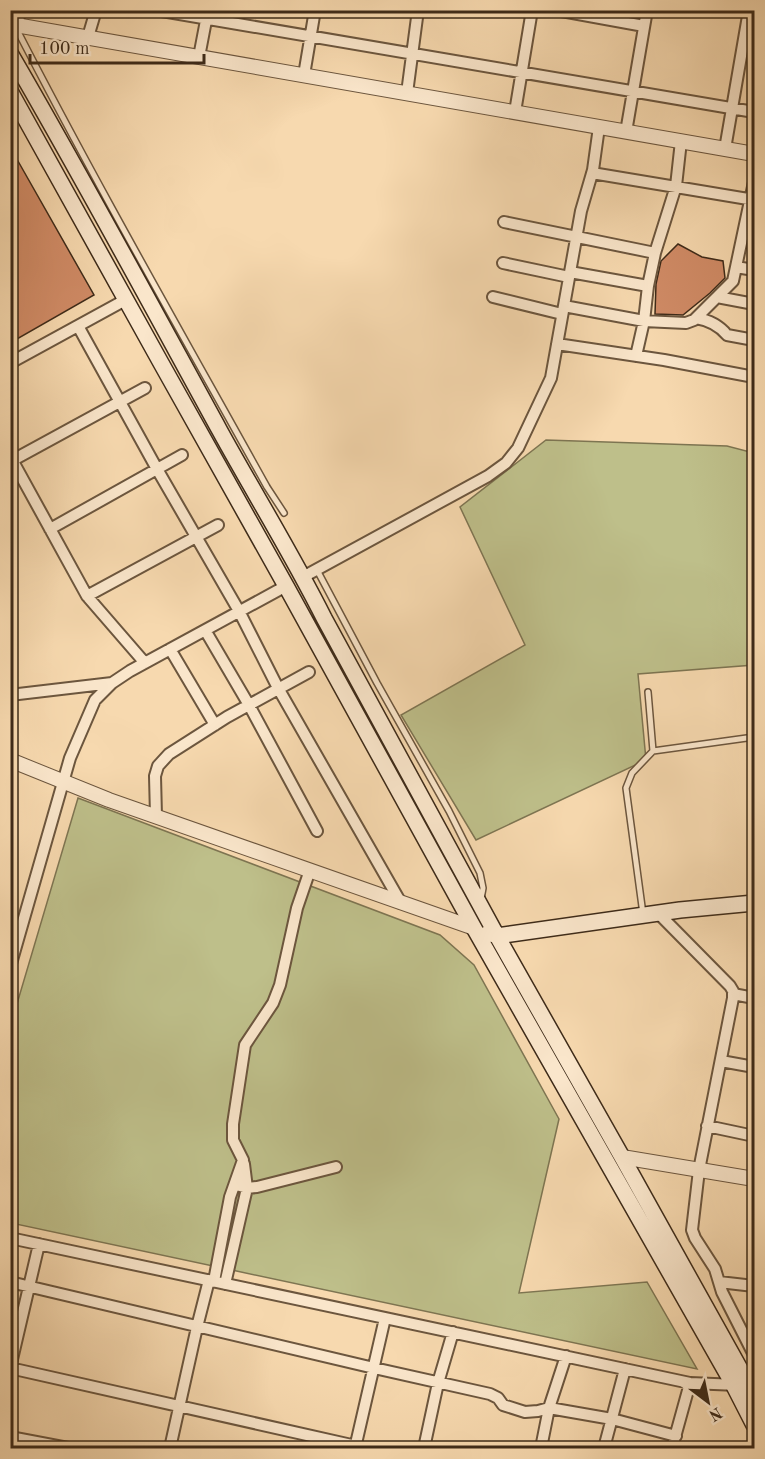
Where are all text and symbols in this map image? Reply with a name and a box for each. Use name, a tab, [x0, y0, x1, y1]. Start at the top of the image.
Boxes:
scale bar	[30, 27, 204, 65]
text: 100 m	[39, 40, 90, 58]
north arrow	[678, 1372, 738, 1432]
text: N	[705, 1403, 724, 1423]

